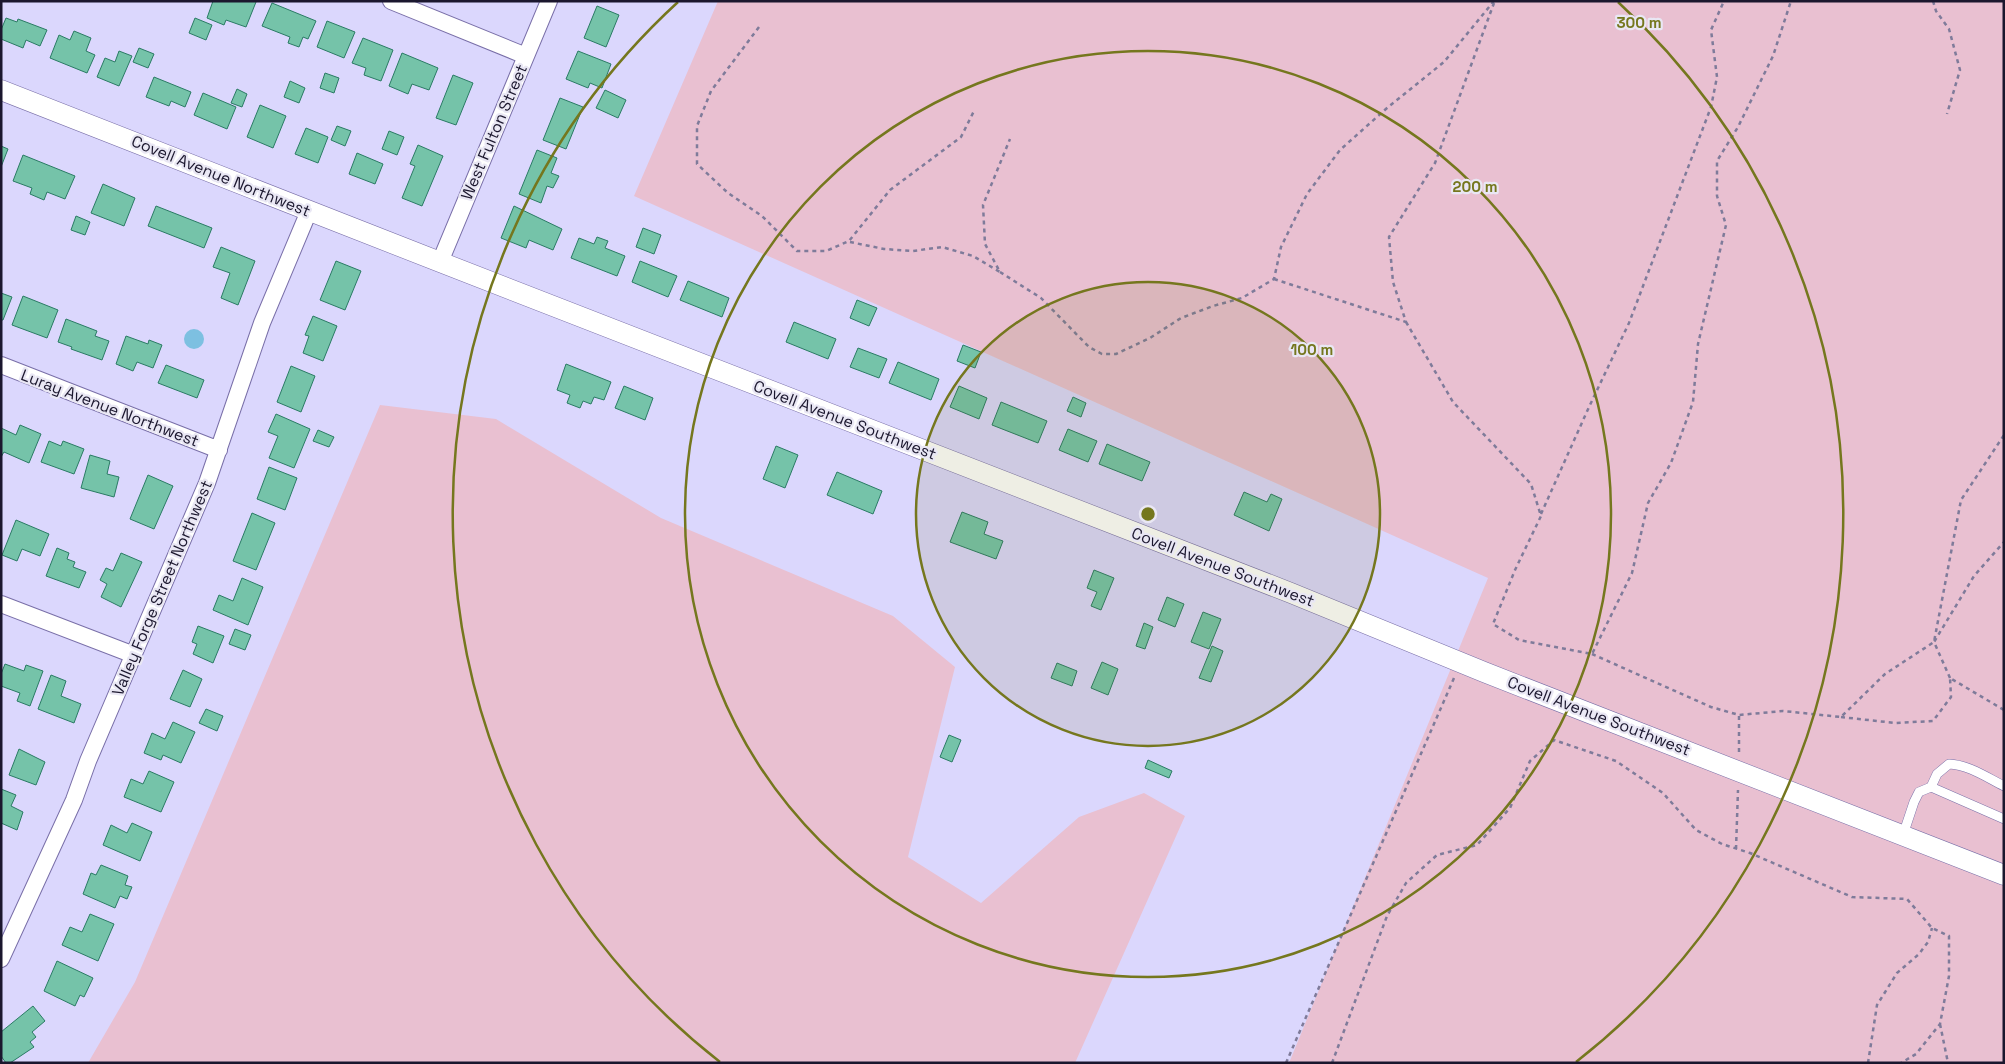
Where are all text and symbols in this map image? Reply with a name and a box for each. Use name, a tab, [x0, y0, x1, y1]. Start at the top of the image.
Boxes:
text: 300 m	[1616, 13, 1662, 32]
street label: West Fulton Street	[456, 61, 532, 203]
street label: Covell Avenue Northwest	[128, 130, 314, 222]
text: 200 m	[1453, 177, 1497, 196]
text: 100 m	[1291, 340, 1333, 359]
street label: Luray Avenue Northwest	[18, 364, 202, 452]
street label: Covell Avenue Southwest	[751, 375, 939, 465]
street label: Valley Forge Street Northwest	[107, 477, 217, 699]
centre of rings	[1139, 505, 1157, 523]
street label: Covell Avenue Southwest	[1129, 522, 1317, 612]
street label: Covell Avenue Southwest	[1505, 671, 1693, 761]

